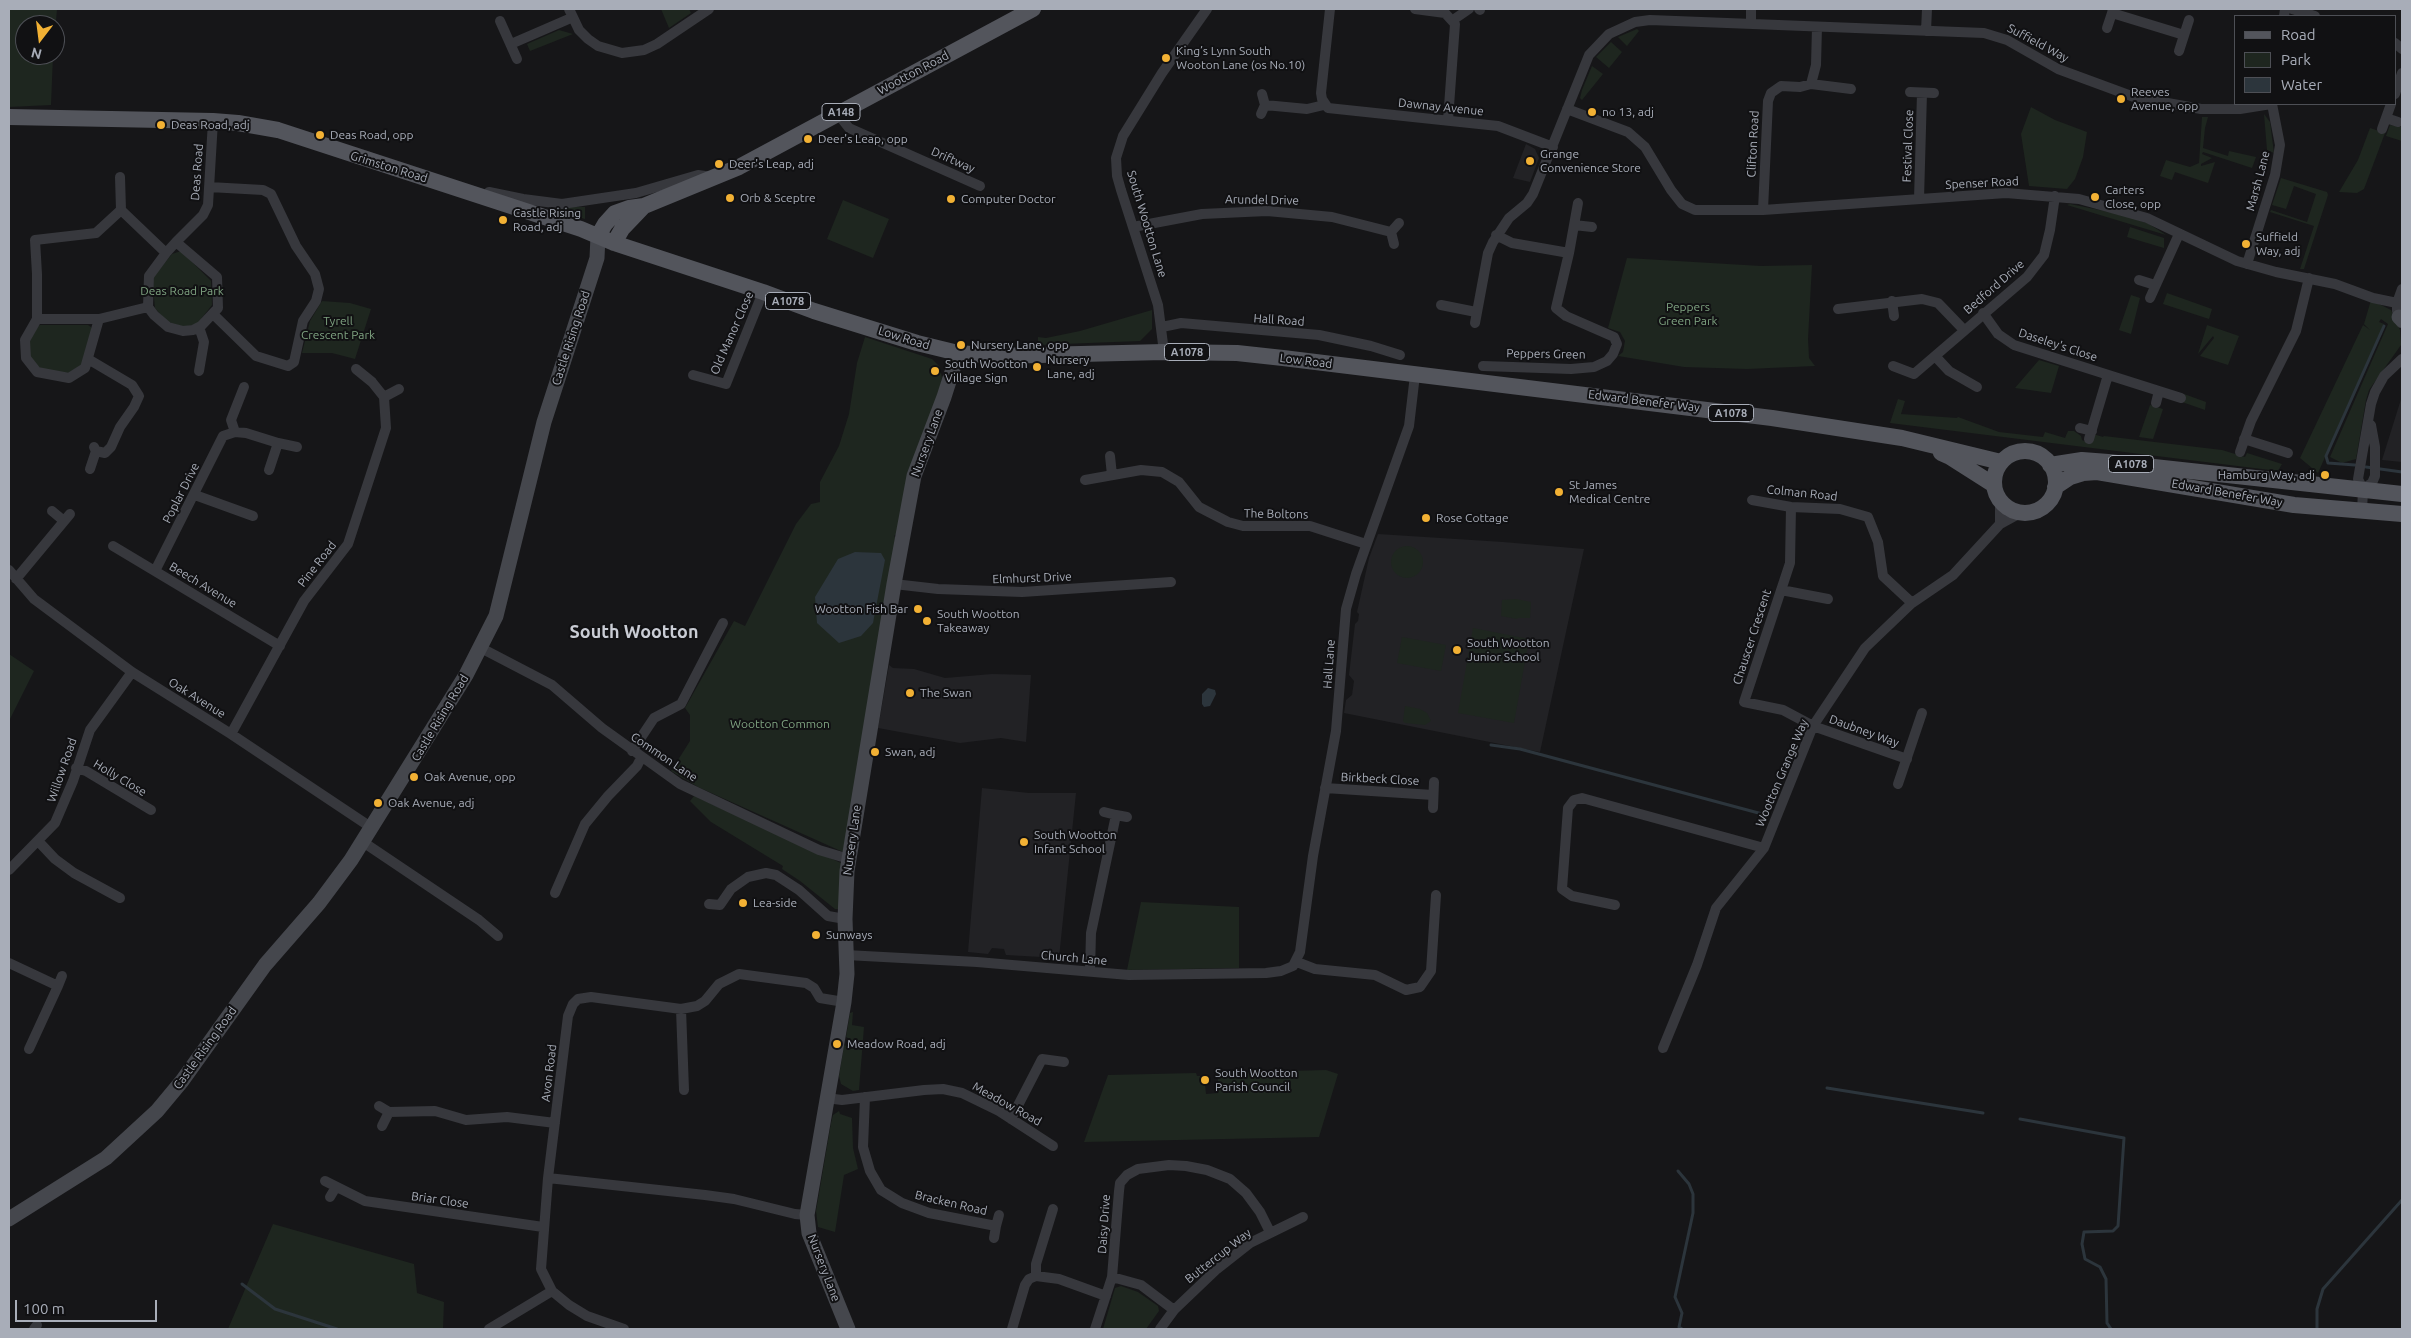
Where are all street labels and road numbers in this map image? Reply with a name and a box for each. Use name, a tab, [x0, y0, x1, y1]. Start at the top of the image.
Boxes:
street label: Suffield Way	[2005, 21, 2071, 65]
street label: Wootton Road	[875, 48, 951, 98]
street label: Dawnay Avenue	[1398, 95, 1484, 119]
road number: A148	[822, 104, 860, 120]
street label: Festival Close	[1900, 109, 1916, 183]
street label: Clifton Road	[1744, 110, 1762, 178]
street label: Deas Road	[188, 143, 206, 201]
street label: Driftway	[929, 144, 977, 176]
street label: Grimston Road	[349, 148, 429, 186]
street label: Marsh Lane	[2243, 149, 2273, 213]
street label: South Wootton Lane	[1124, 169, 1170, 279]
street label: Spenser Road	[1945, 174, 2019, 192]
street label: Arundel Drive	[1225, 192, 1299, 208]
street label: Bedford Drive	[1961, 257, 2027, 317]
street label: Castle Rising Road	[549, 289, 593, 387]
street label: Old Manor Close	[707, 289, 757, 377]
road number: A1078	[766, 292, 810, 310]
street label: Hall Road	[1253, 311, 1305, 329]
street label: Low Road	[877, 323, 931, 353]
street label: Daseley's Close	[2017, 325, 2099, 365]
road number: A1078	[1164, 344, 1210, 361]
street label: Peppers Green	[1506, 346, 1586, 362]
street label: Low Road	[1279, 351, 1333, 371]
street label: Edward Benefer Way	[1587, 387, 1701, 415]
road number: A1078	[1708, 404, 1754, 422]
street label: Nursery Lane	[908, 407, 946, 479]
road number: A1078	[2108, 456, 2154, 472]
street label: Poplar Drive	[160, 460, 202, 526]
street label: Edward Benefer Way	[2170, 476, 2284, 510]
street label: Colman Road	[1766, 482, 1838, 504]
street label: The Boltons	[1244, 506, 1308, 522]
street label: Pine Road	[295, 538, 339, 590]
street label: Beech Avenue	[167, 559, 239, 611]
street label: Elmhurst Drive	[992, 569, 1072, 587]
street label: Chauscer Crescent	[1730, 588, 1774, 686]
street label: Hall Lane	[1320, 639, 1338, 689]
street label: Castle Rising Road	[408, 672, 472, 764]
street label: Oak Avenue	[166, 675, 228, 721]
street label: Daubney Way	[1827, 712, 1901, 750]
street label: Wootton Grange Way	[1753, 717, 1811, 829]
street label: Common Lane	[628, 729, 700, 785]
street label: Willow Road	[44, 736, 80, 804]
street label: Holly Close	[91, 756, 149, 800]
street label: Birkbeck Close	[1340, 770, 1420, 788]
street label: Nursery Lane	[840, 804, 864, 876]
street label: Church Lane	[1040, 948, 1108, 968]
street label: Castle Rising Road	[170, 1004, 240, 1092]
street label: Avon Road	[538, 1043, 560, 1103]
street label: Meadow Road	[970, 1079, 1044, 1129]
street label: Bracken Road	[914, 1188, 988, 1218]
street label: Briar Close	[410, 1189, 470, 1211]
street label: Daisy Drive	[1095, 1194, 1113, 1254]
street label: Buttercup Way	[1182, 1226, 1254, 1286]
street label: Nursery Lane	[805, 1232, 843, 1304]

